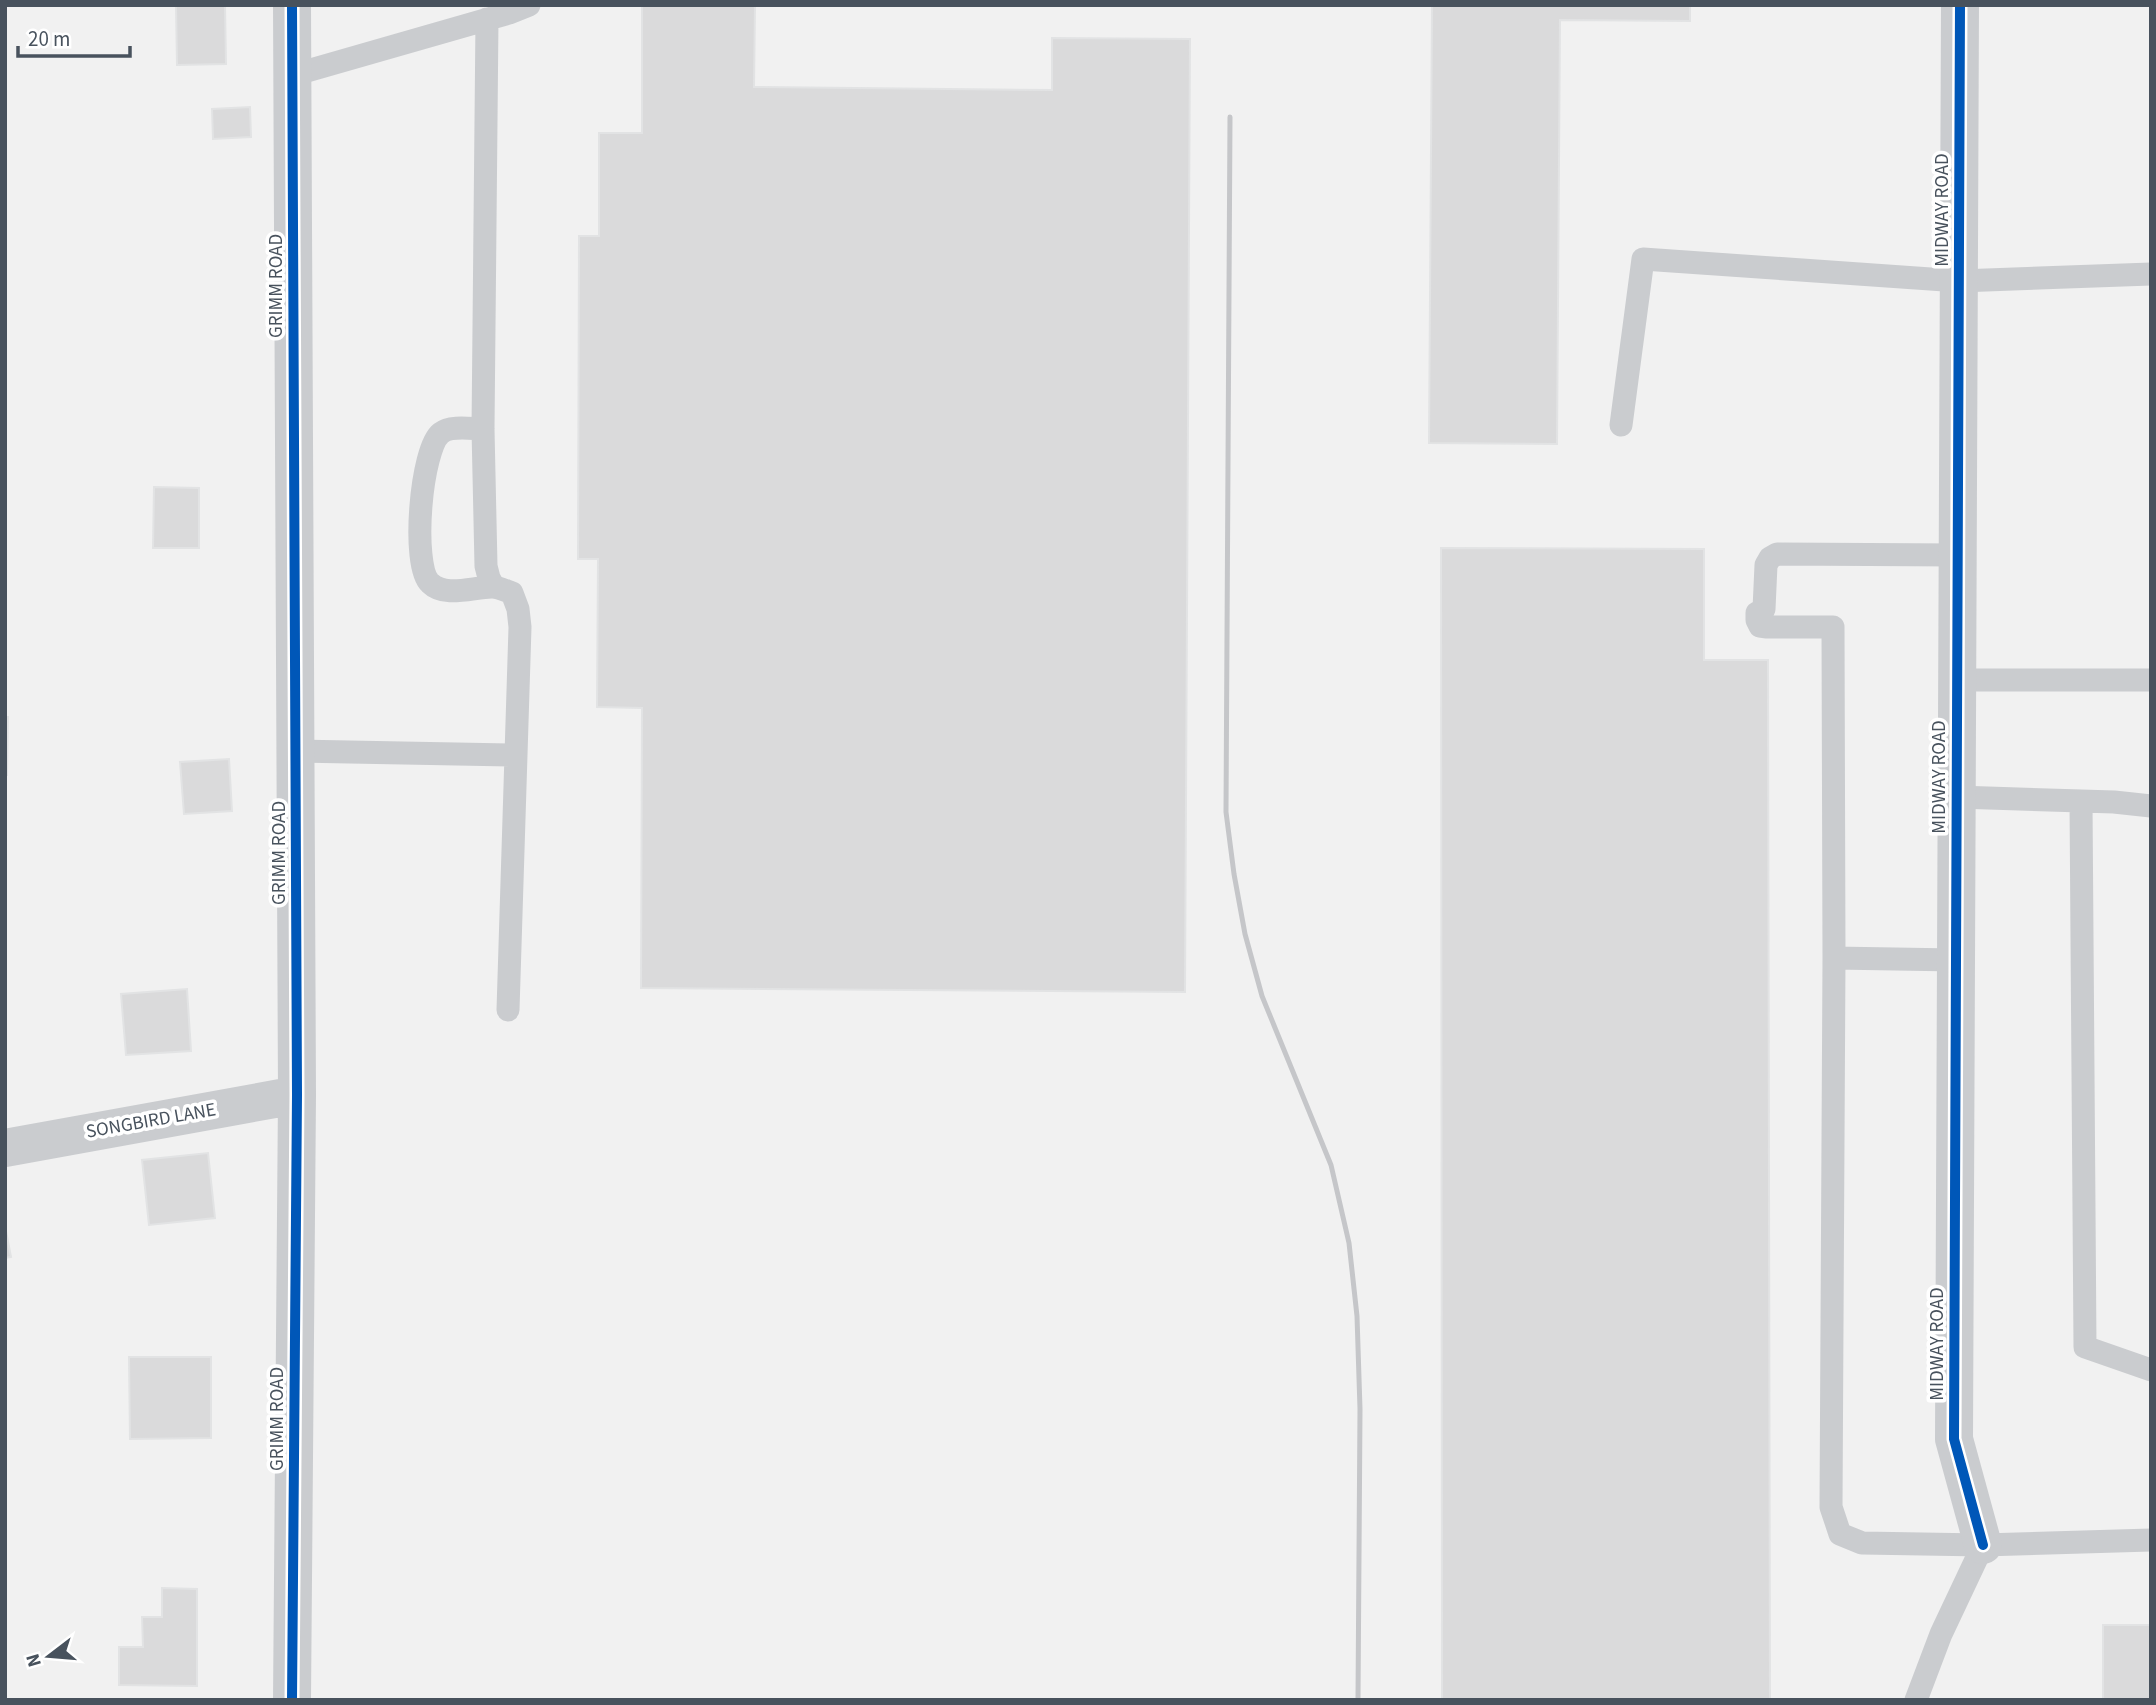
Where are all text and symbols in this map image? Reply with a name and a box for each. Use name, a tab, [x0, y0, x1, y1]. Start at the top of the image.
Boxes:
scale bar	[18, 14, 130, 58]
text: 20 m	[28, 24, 70, 54]
street label: MIDWAY ROAD	[1929, 153, 1956, 267]
street label: GRIMM ROAD	[263, 234, 290, 338]
street label: MIDWAY ROAD	[1926, 720, 1953, 834]
street label: GRIMM ROAD	[266, 801, 293, 905]
street label: SONGBIRD LANE	[84, 1096, 218, 1146]
street label: MIDWAY ROAD	[1924, 1287, 1951, 1401]
street label: GRIMM ROAD	[264, 1367, 291, 1471]
north arrow	[14, 1621, 84, 1691]
text: N	[19, 1650, 49, 1670]

